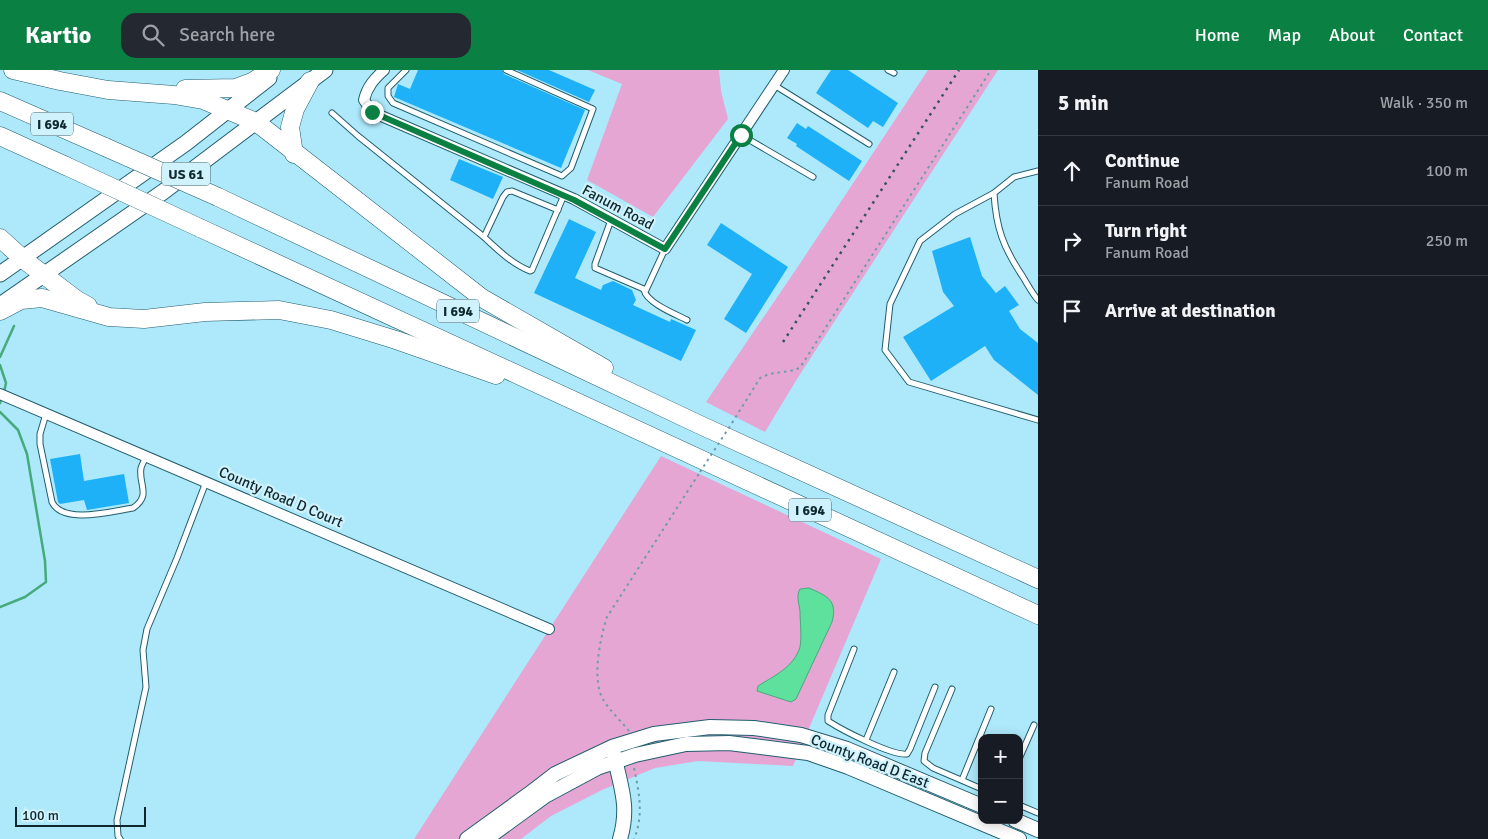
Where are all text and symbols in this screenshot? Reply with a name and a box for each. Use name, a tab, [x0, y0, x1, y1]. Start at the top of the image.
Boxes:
search box	[121, 13, 471, 58]
text: Kartio	[25, 20, 91, 50]
icon: search	[139, 21, 167, 49]
text: Search here	[179, 23, 275, 47]
text: Home	[1195, 24, 1240, 46]
text: Map	[1268, 24, 1301, 46]
text: About	[1329, 24, 1375, 46]
text: Contact	[1403, 24, 1463, 46]
text: 5 min	[1058, 90, 1109, 116]
text: Walk · 350 m	[1380, 93, 1468, 113]
route end	[361, 101, 384, 124]
road number: I 694	[31, 112, 73, 136]
route start	[730, 124, 753, 147]
text: Continue	[1105, 149, 1180, 173]
icon: ahead	[1058, 157, 1086, 185]
text: 100 m	[1426, 161, 1468, 181]
road number: US 61	[162, 162, 210, 186]
text: Fanum Road	[1105, 173, 1189, 193]
street label: Fanum Road	[579, 181, 657, 233]
text: Turn right	[1105, 219, 1187, 243]
icon: right	[1058, 227, 1086, 255]
text: 250 m	[1426, 231, 1468, 251]
text: Fanum Road	[1105, 243, 1189, 263]
icon: arrive	[1058, 297, 1086, 325]
text: Arrive at destination	[1105, 299, 1276, 323]
road number: I 694	[437, 300, 479, 322]
street label: County Road D Court	[216, 463, 346, 531]
road number: I 694	[789, 498, 831, 522]
street label: County Road D East	[808, 730, 932, 792]
map controls	[978, 734, 1023, 824]
button: +	[978, 734, 1023, 779]
button: −	[978, 779, 1023, 824]
scale bar	[15, 804, 146, 827]
text: 100 m	[22, 807, 59, 824]

